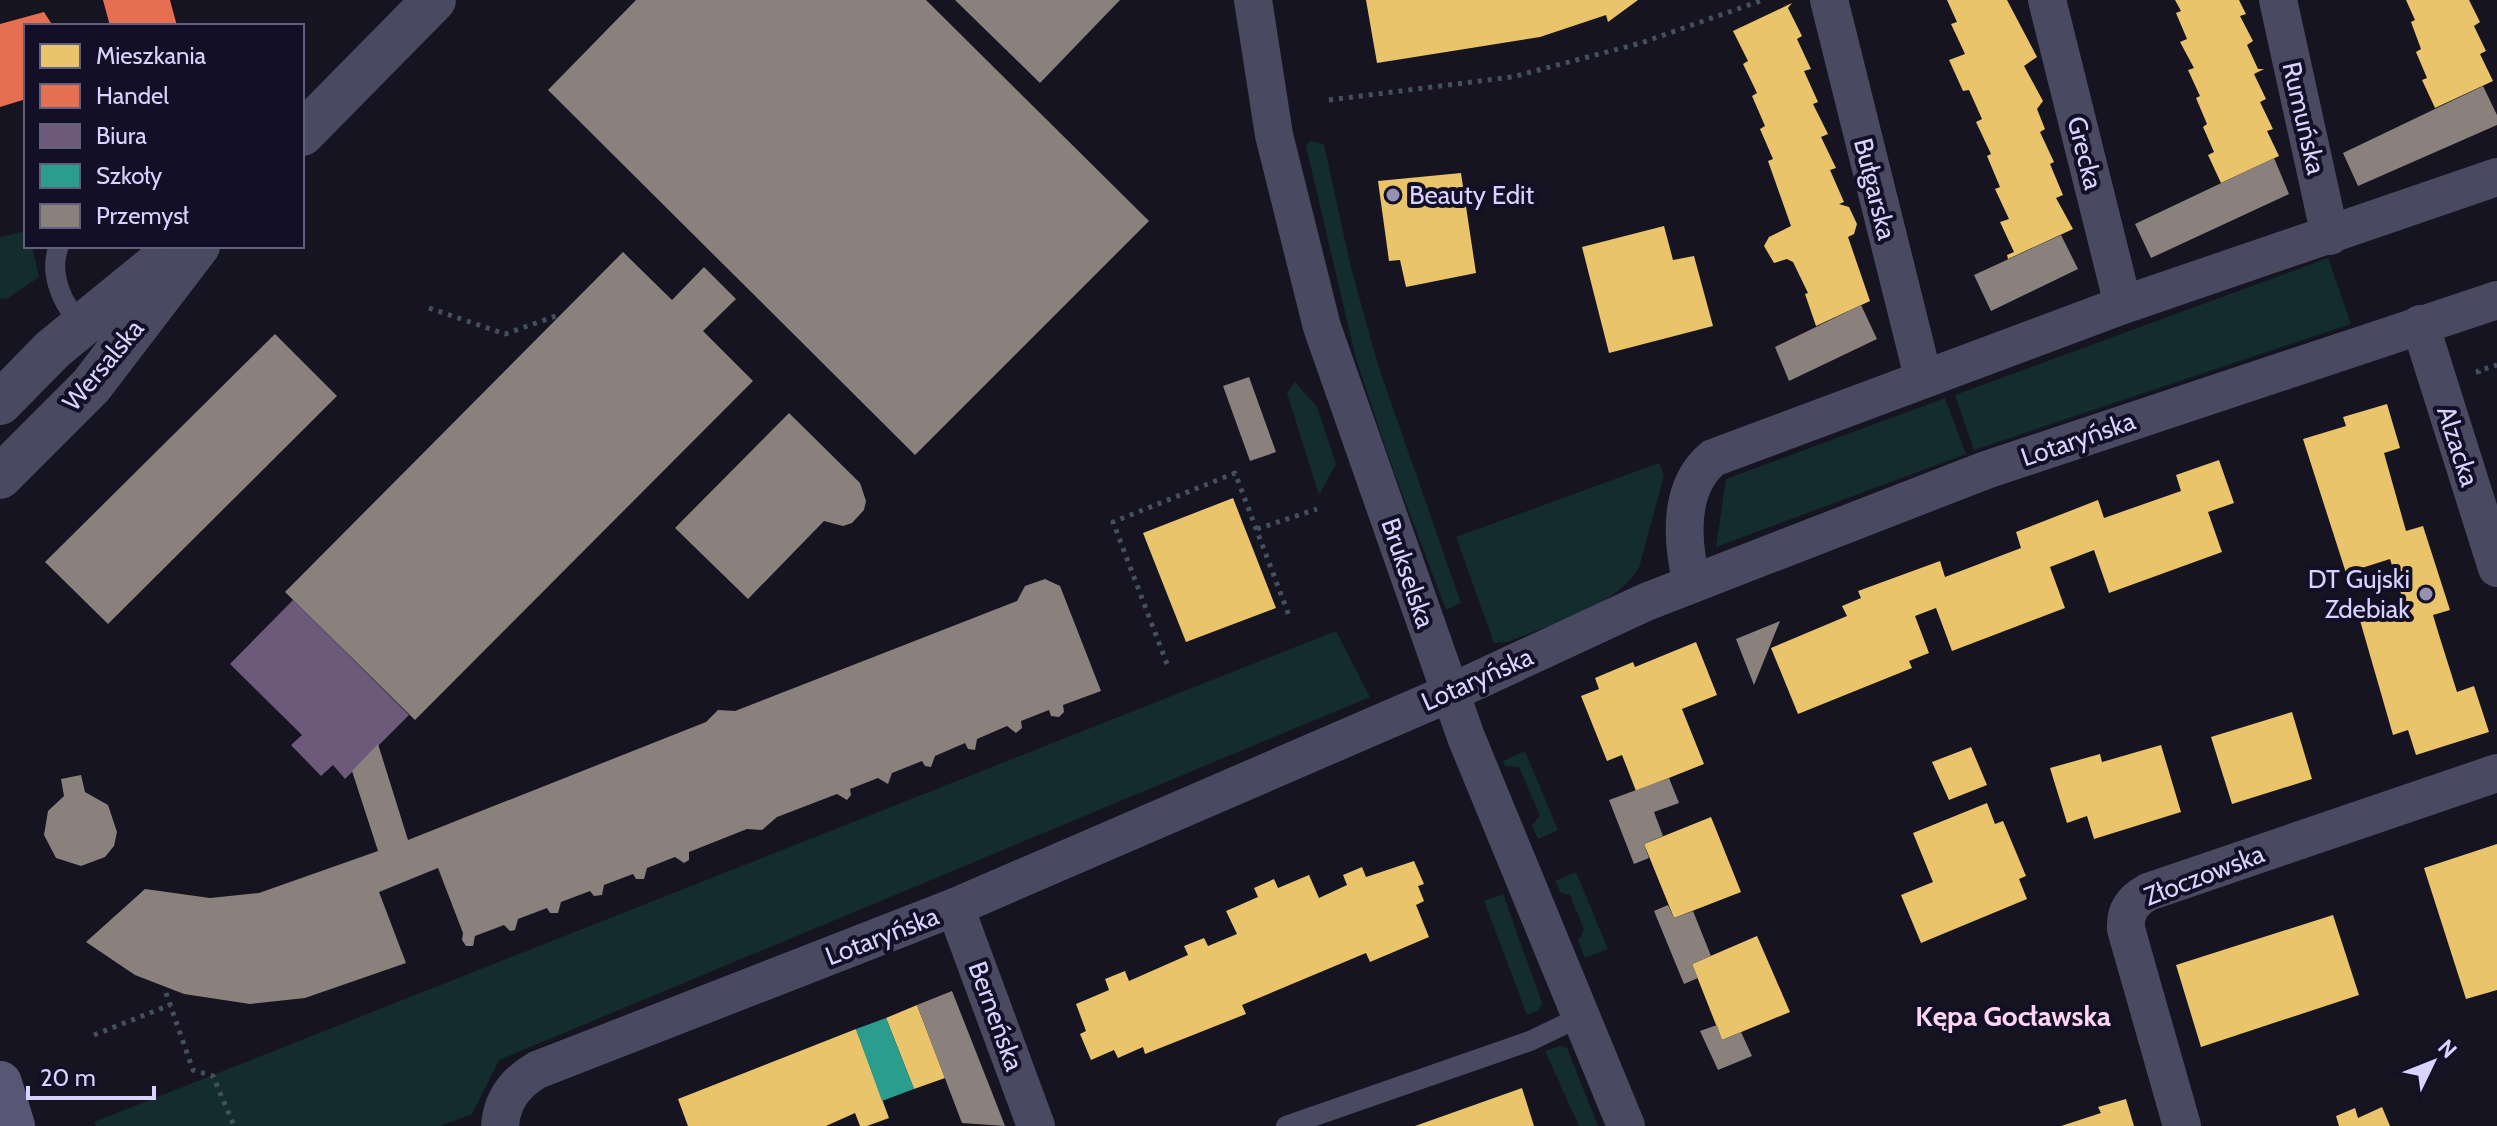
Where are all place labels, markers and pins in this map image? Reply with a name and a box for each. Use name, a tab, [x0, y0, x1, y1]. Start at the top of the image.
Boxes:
place label: Beauty Edit	[1409, 179, 1535, 211]
marker: Beauty Edit	[1384, 186, 1402, 204]
place label: DT Gujski Zdebiak	[2308, 563, 2410, 625]
marker: DT Gujski Zdebiak	[2417, 585, 2435, 603]

